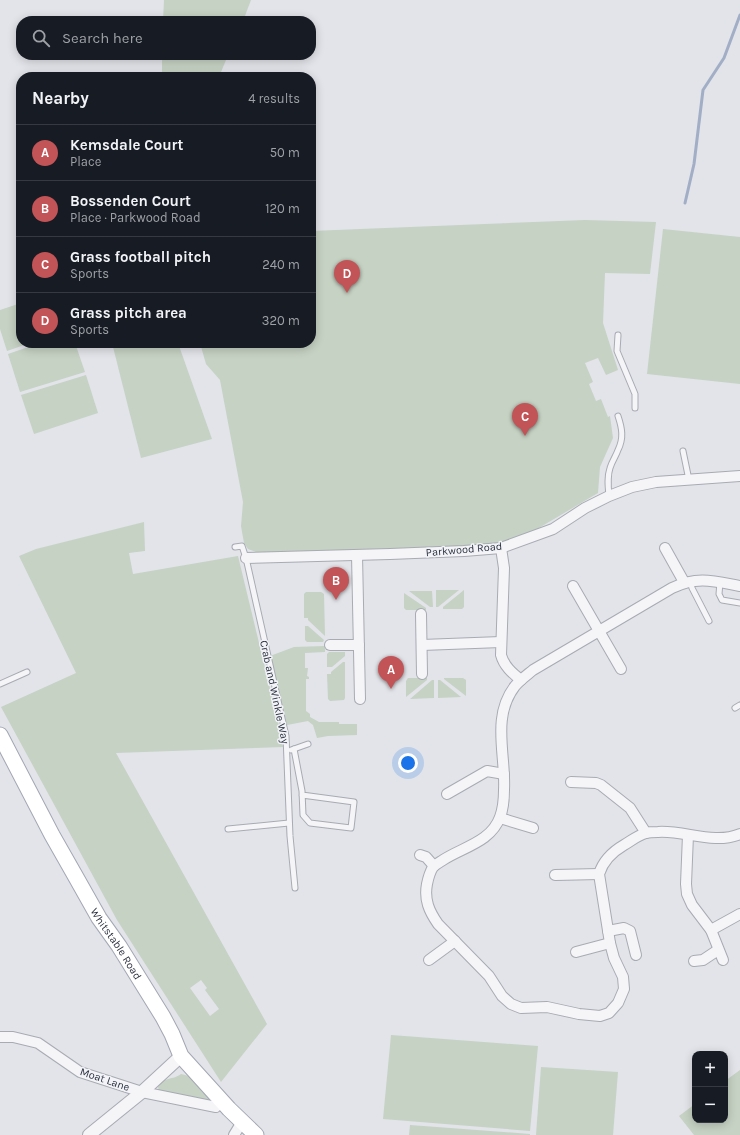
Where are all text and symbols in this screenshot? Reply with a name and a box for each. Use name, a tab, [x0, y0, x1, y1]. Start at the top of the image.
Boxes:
search box	[16, 16, 316, 60]
icon: search	[30, 27, 52, 49]
text: Search here	[62, 29, 143, 47]
text: Nearby	[32, 88, 89, 108]
text: 4 results	[248, 91, 300, 106]
text: Kemsdale Court	[70, 136, 183, 154]
text: A	[41, 145, 49, 160]
text: 50 m	[270, 145, 300, 160]
text: Place	[70, 154, 101, 169]
text: Bossenden Court	[70, 192, 191, 210]
text: B	[41, 201, 49, 216]
text: 120 m	[265, 201, 300, 216]
text: Place · Parkwood Road	[70, 210, 201, 225]
text: Grass football pitch	[70, 248, 211, 266]
text: C	[41, 257, 49, 272]
text: 240 m	[262, 257, 300, 272]
pin: D	[334, 260, 360, 293]
text: Sports	[70, 266, 109, 281]
text: Grass pitch area	[70, 304, 187, 322]
text: D	[41, 313, 49, 328]
text: 320 m	[262, 313, 300, 328]
text: Sports	[70, 322, 109, 337]
pin: C	[512, 403, 538, 436]
street label: Parkwood Road	[425, 540, 503, 559]
pin: B	[323, 567, 349, 600]
street label: Crab and Winkle Way	[257, 639, 292, 745]
pin: A	[378, 656, 404, 689]
your location	[398, 753, 418, 773]
street label: Whitstable Road	[88, 906, 144, 982]
map controls	[692, 1051, 728, 1123]
button: +	[692, 1051, 728, 1087]
street label: Moat Lane	[78, 1065, 132, 1094]
button: −	[692, 1087, 728, 1123]

